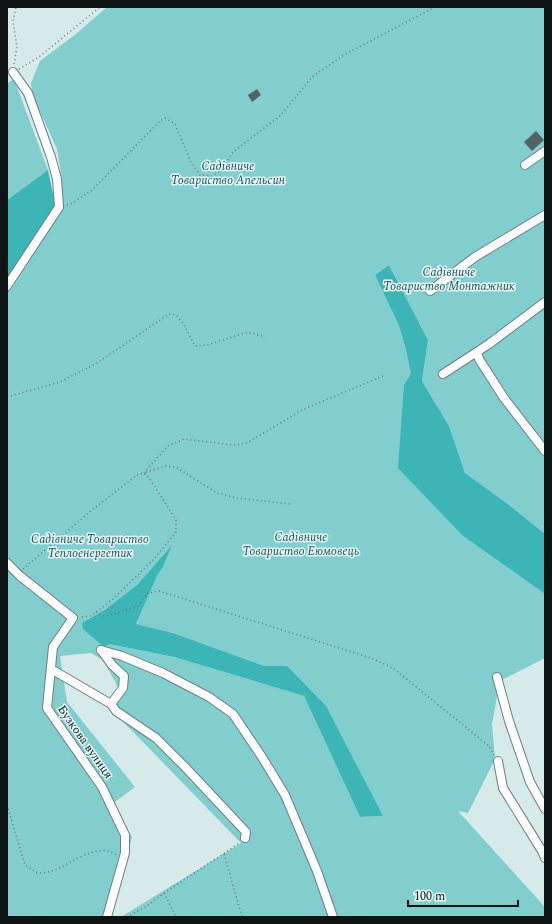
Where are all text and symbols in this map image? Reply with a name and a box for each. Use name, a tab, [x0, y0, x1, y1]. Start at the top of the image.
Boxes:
park label: Садівниче Товариство Апельсин	[171, 157, 286, 190]
park label: Садівниче Товариство Монтажник	[383, 263, 515, 296]
park label: Садівниче Товариство Еюмовець	[243, 528, 360, 561]
park label: Садівниче Товариство Теплоенергетик	[31, 530, 149, 563]
street label: Бузкова вулиця	[52, 701, 118, 783]
scale bar	[408, 882, 518, 908]
text: 100 m	[414, 887, 445, 906]

